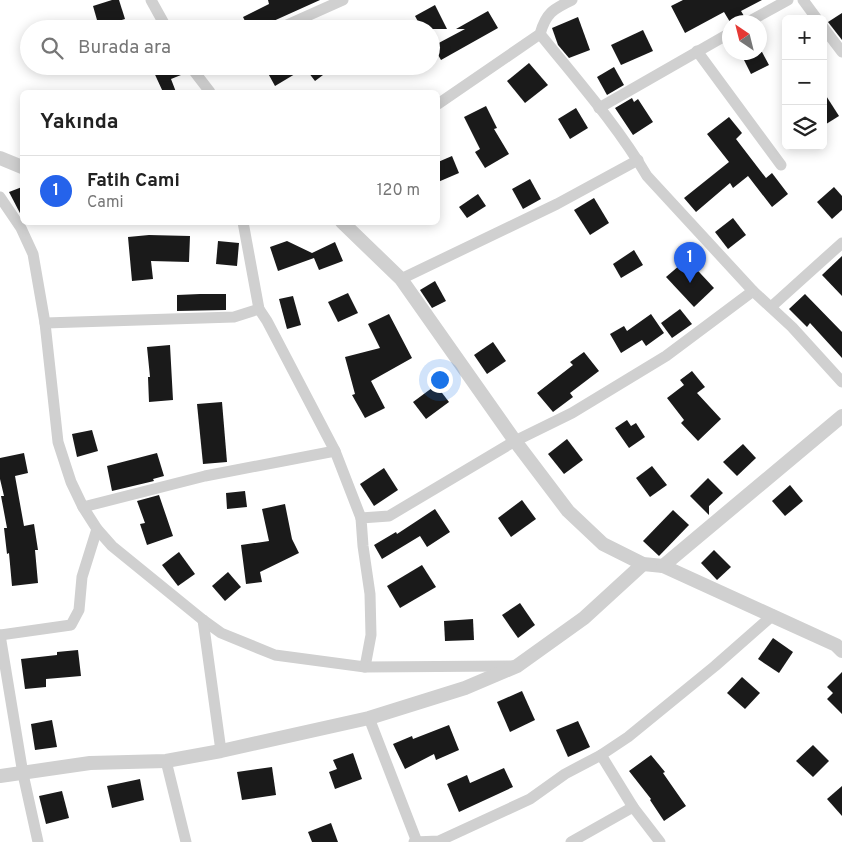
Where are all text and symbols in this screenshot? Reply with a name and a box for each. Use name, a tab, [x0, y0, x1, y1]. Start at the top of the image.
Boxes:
north arrow	[722, 15, 767, 60]
map controls	[782, 15, 827, 150]
button: +	[782, 15, 827, 60]
search box	[20, 20, 440, 75]
icon: search	[38, 34, 66, 62]
text: Burada ara	[78, 36, 171, 60]
button: −	[782, 60, 827, 105]
button: layers	[782, 105, 827, 150]
text: Yakında	[40, 109, 119, 136]
text: Fatih Cami	[87, 169, 180, 193]
text: 1	[53, 181, 59, 201]
text: 120 m	[377, 181, 420, 201]
text: Cami	[87, 193, 124, 213]
pin: 1	[674, 242, 706, 283]
your location	[427, 367, 453, 393]

